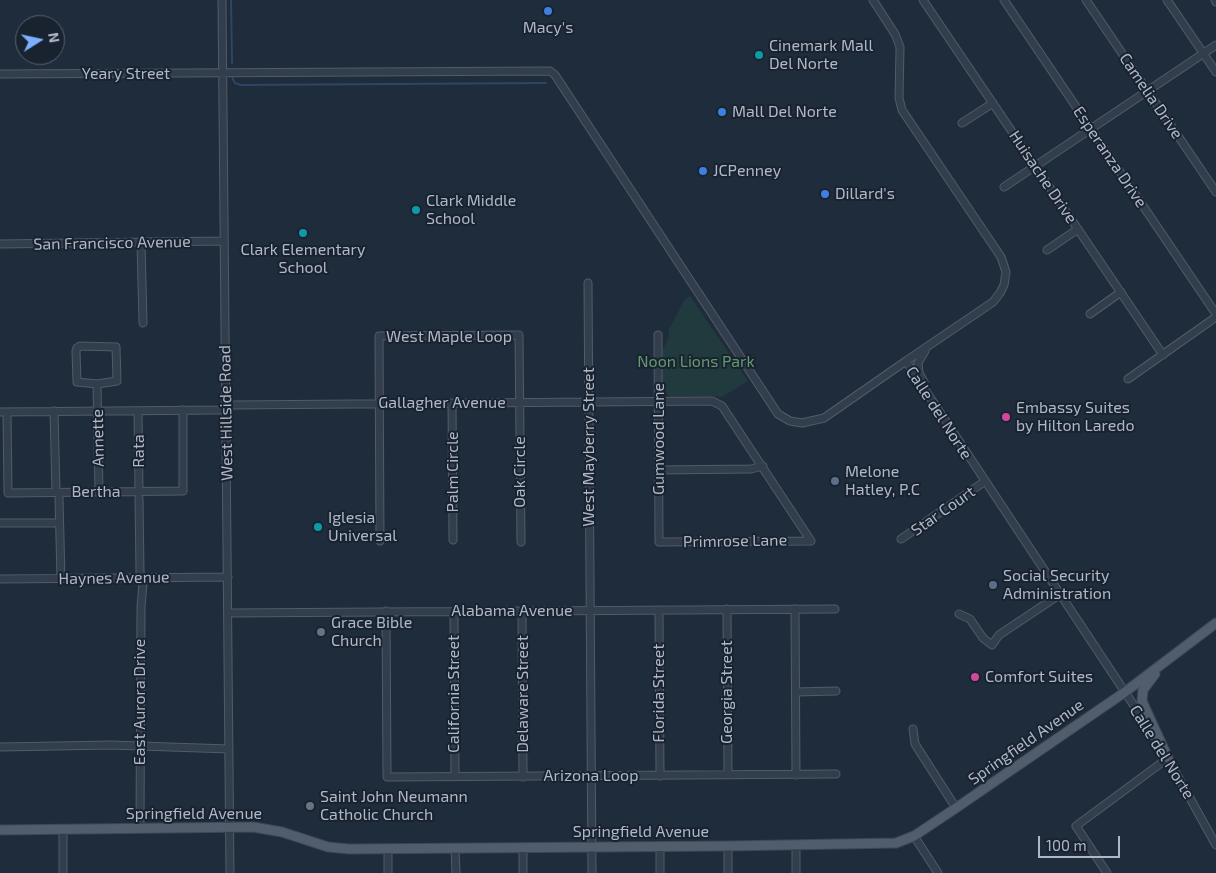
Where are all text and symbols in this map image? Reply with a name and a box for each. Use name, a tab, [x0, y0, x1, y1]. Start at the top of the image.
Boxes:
marker: Macy's	[542, 5, 554, 17]
north arrow	[15, 15, 65, 65]
place label: Macy's	[523, 18, 573, 38]
text: N	[45, 31, 64, 44]
place label: Cinemark Mall Del Norte	[769, 36, 873, 74]
marker: Cinemark Mall Del Norte	[753, 49, 765, 61]
street label: Camelia Drive	[1115, 49, 1187, 143]
street label: Yeary Street	[82, 64, 170, 84]
place label: Mall Del Norte	[732, 102, 837, 122]
street label: Esperanza Drive	[1069, 103, 1151, 211]
marker: Mall Del Norte	[716, 106, 728, 118]
street label: Huisache Drive	[1005, 127, 1081, 227]
place label: JCPenney	[713, 161, 781, 181]
marker: JCPenney	[697, 165, 709, 177]
place label: Dillard's	[835, 184, 895, 204]
marker: Dillard's	[819, 188, 831, 200]
place label: Clark Middle School	[426, 191, 516, 229]
marker: Clark Middle School	[410, 204, 422, 216]
marker: Clark Elementary School	[297, 227, 309, 239]
street label: San Francisco Avenue	[33, 232, 191, 254]
place label: Clark Elementary School	[241, 240, 365, 278]
street label: West Maple Loop	[386, 327, 512, 347]
street label: West Hillside Road	[215, 345, 237, 481]
park label: Noon Lions Park	[637, 352, 755, 372]
street label: Calle del Norte	[902, 363, 976, 463]
street label: West Mayberry Street	[579, 367, 599, 527]
street label: Gumwood Lane	[649, 383, 669, 495]
street label: Gallagher Avenue	[378, 393, 506, 413]
place label: Embassy Suites by Hilton Laredo	[1016, 398, 1134, 436]
street label: Annette	[88, 409, 108, 467]
marker: Embassy Suites by Hilton Laredo	[1000, 411, 1012, 423]
street label: Palm Circle	[443, 432, 463, 512]
street label: Rata	[129, 434, 149, 468]
street label: Oak Circle	[510, 436, 530, 508]
place label: Melone Hatley, P.C	[845, 462, 920, 500]
marker: Melone Hatley, P.C	[829, 475, 841, 487]
street label: Bertha	[71, 482, 121, 502]
street label: Star Court	[907, 482, 979, 540]
place label: Iglesia Universal	[328, 508, 397, 546]
marker: Iglesia Universal	[312, 521, 324, 533]
street label: Primrose Lane	[683, 530, 787, 552]
place label: Social Security Administration	[1003, 566, 1111, 604]
street label: Haynes Avenue	[58, 567, 170, 589]
marker: Social Security Administration	[987, 579, 999, 591]
street label: Alabama Avenue	[451, 601, 573, 621]
place label: Grace Bible Church	[331, 613, 412, 651]
marker: Grace Bible Church	[315, 626, 327, 638]
street label: California Street	[444, 635, 464, 753]
street label: Delaware Street	[513, 635, 533, 753]
street label: East Aurora Drive	[130, 639, 150, 765]
street label: Georgia Street	[717, 640, 737, 744]
street label: Florida Street	[649, 644, 669, 742]
place label: Comfort Suites	[985, 667, 1093, 687]
marker: Comfort Suites	[969, 671, 981, 683]
street label: Springfield Avenue	[965, 695, 1087, 789]
street label: Calle del Norte	[1125, 701, 1199, 803]
street label: Arizona Loop	[544, 766, 638, 786]
place label: Saint John Neumann Catholic Church	[320, 787, 468, 825]
marker: Saint John Neumann Catholic Church	[304, 800, 316, 812]
street label: Springfield Avenue	[126, 804, 262, 824]
street label: Springfield Avenue	[573, 822, 709, 842]
scale bar	[1041, 826, 1124, 858]
text: 100 m	[1046, 836, 1087, 854]

